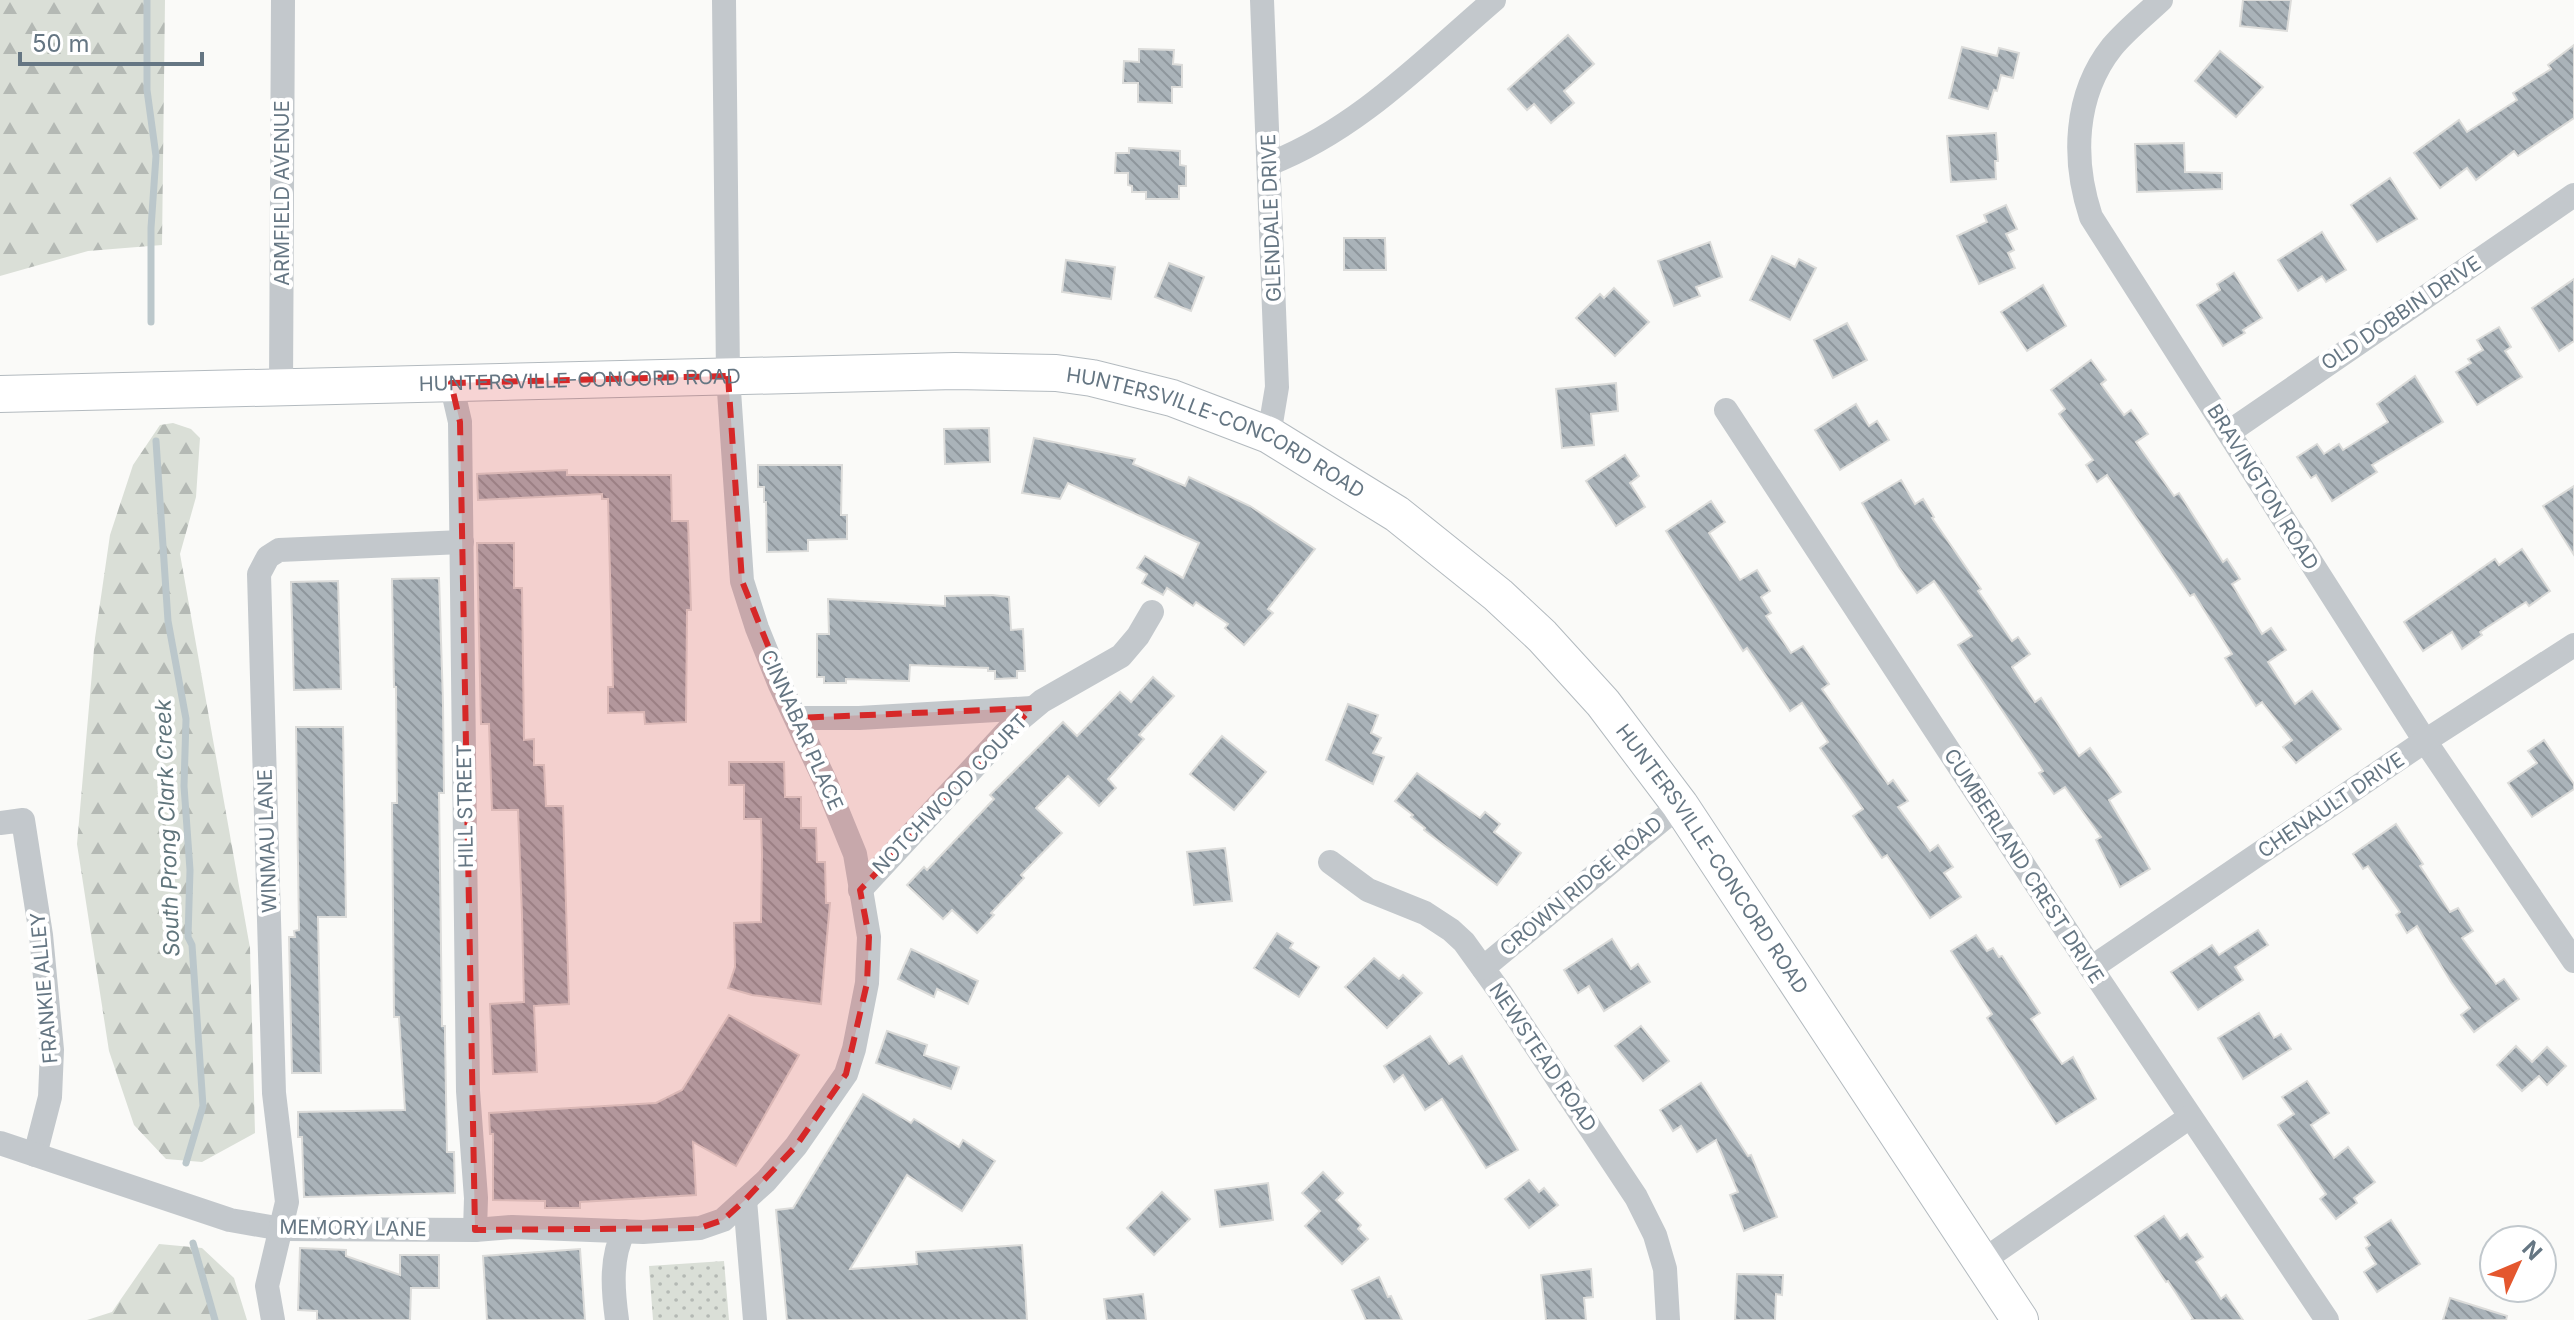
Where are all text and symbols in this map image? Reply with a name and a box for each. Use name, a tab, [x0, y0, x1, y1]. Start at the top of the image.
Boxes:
scale bar	[20, 16, 202, 66]
text: 50 m	[32, 29, 90, 58]
street label: ARMFIELD AVENUE	[270, 100, 294, 286]
street label: GLENDALE DRIVE	[1256, 133, 1286, 303]
street label: OLD DOBBIN DRIVE	[2317, 251, 2485, 375]
street label: HUNTERSVILLE-CONCORD ROAD	[1065, 363, 1369, 503]
street label: HUNTERSVILLE-CONCORD ROAD	[419, 364, 741, 396]
street label: BRAVINGTON ROAD	[2202, 400, 2324, 574]
street label: CINNABAR PLACE	[756, 646, 848, 814]
water label: South Prong Clark Creek	[149, 698, 184, 957]
street label: NOTCHWOOD COURT	[868, 709, 1032, 879]
street label: HUNTERSVILLE-CONCORD ROAD	[1611, 719, 1813, 998]
street label: HILL STREET	[452, 744, 478, 868]
street label: CUMBERLAND CREST DRIVE	[1939, 744, 2109, 988]
street label: CHENAULT DRIVE	[2253, 747, 2409, 863]
street label: WINMAU LANE	[252, 768, 282, 914]
street label: CROWN RIDGE ROAD	[1495, 811, 1667, 961]
street label: FRANKIE ALLEY	[25, 911, 63, 1065]
street label: NEWSTEAD ROAD	[1484, 978, 1602, 1136]
street label: MEMORY LANE	[279, 1215, 427, 1241]
north arrow	[2478, 1224, 2558, 1304]
text: N	[2517, 1235, 2548, 1265]

